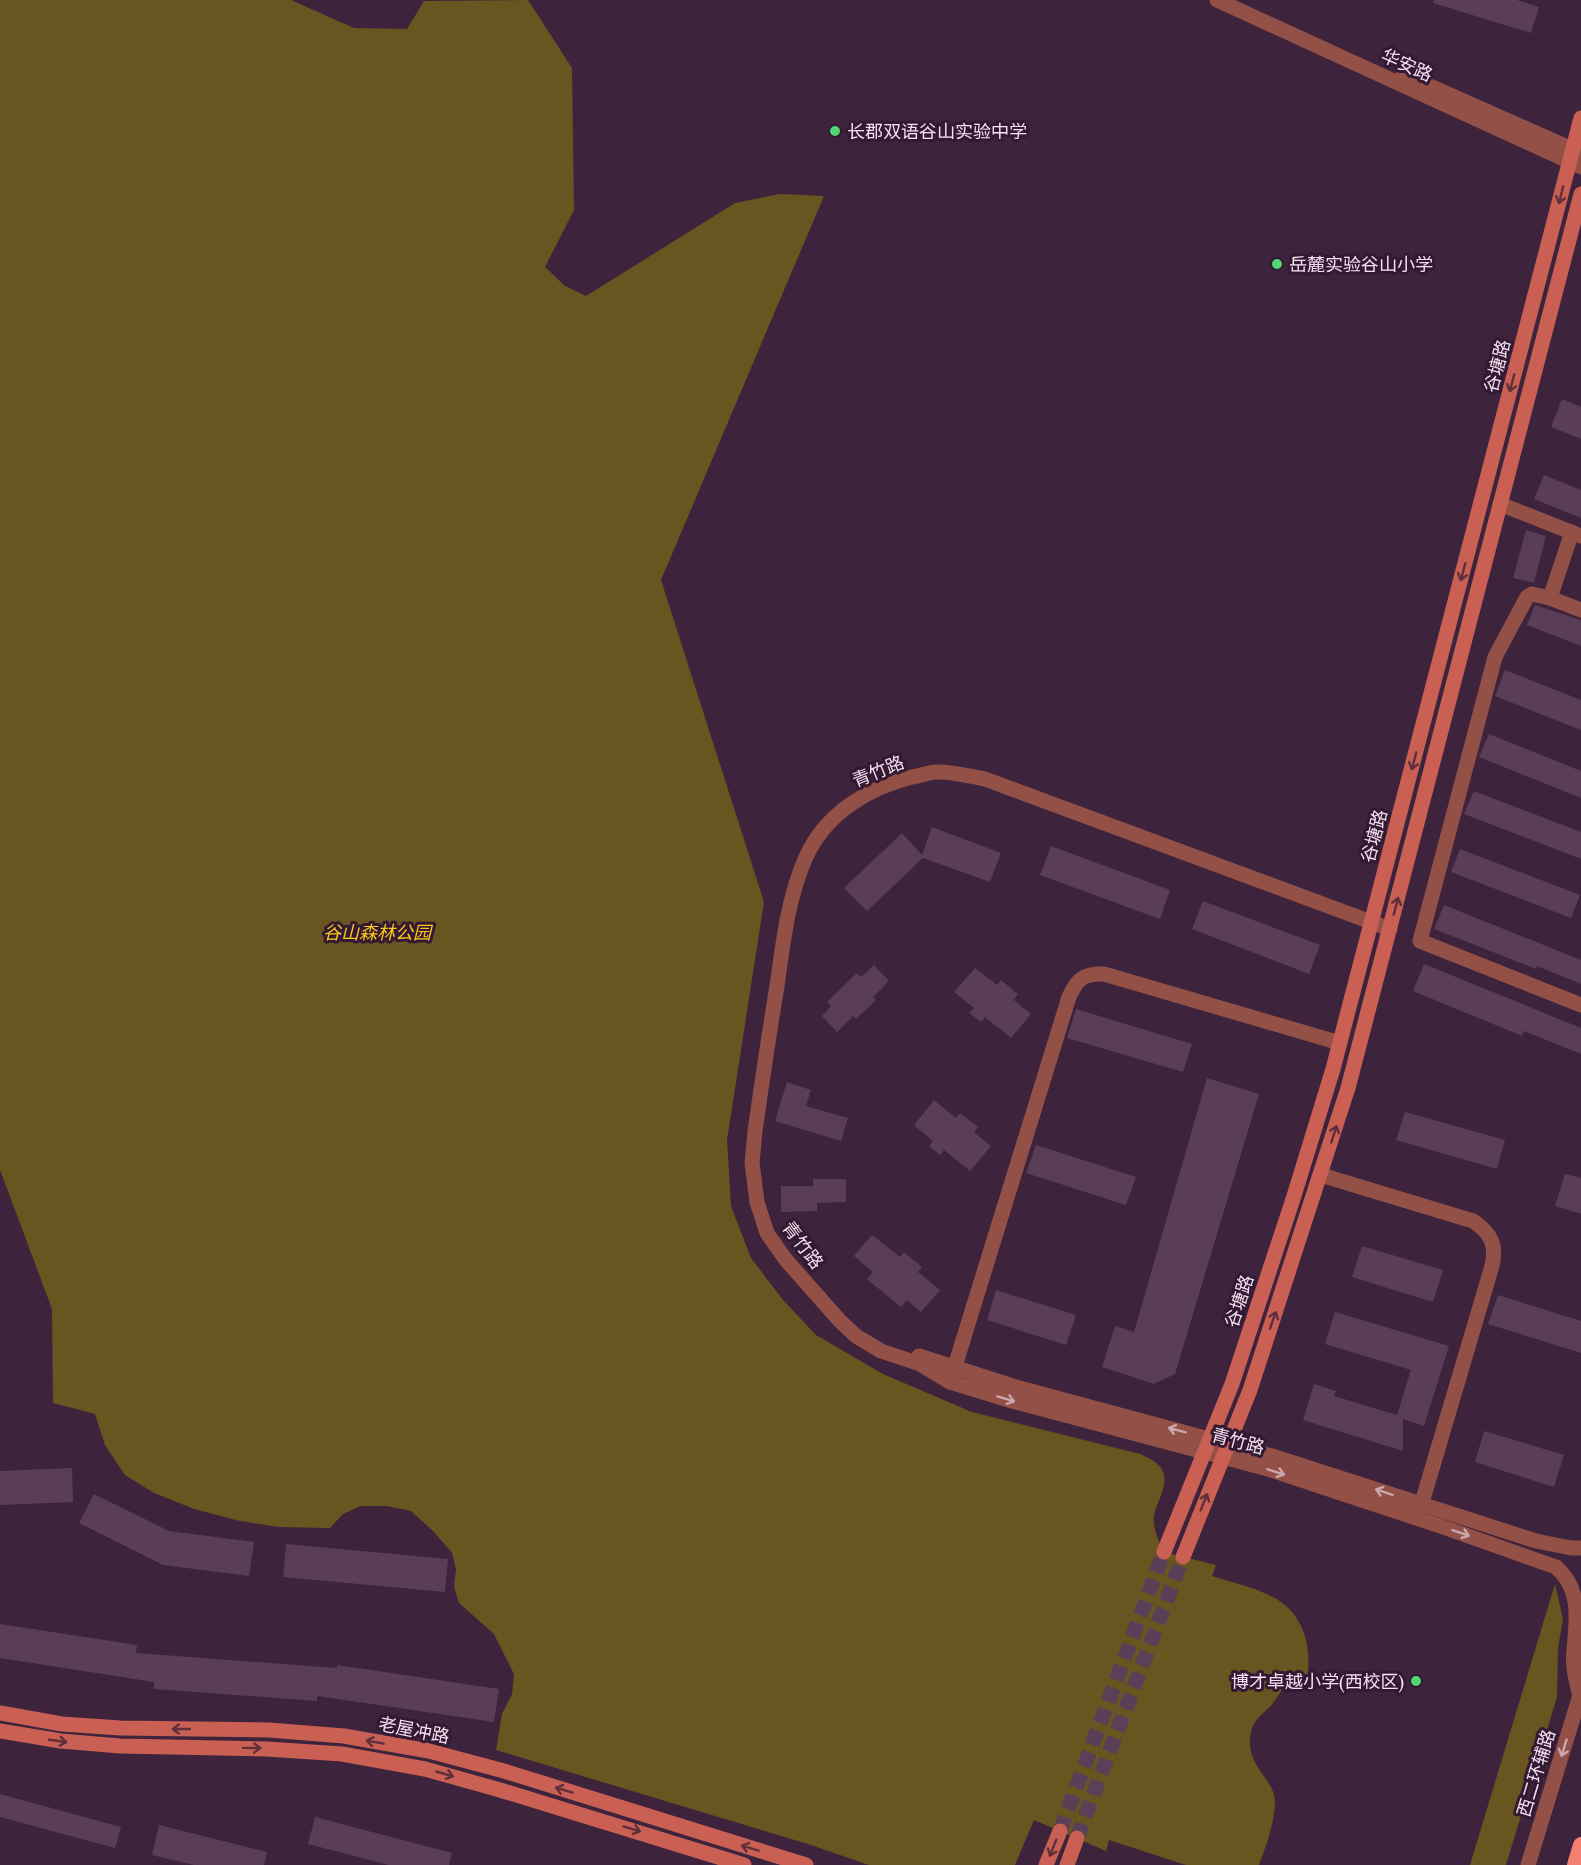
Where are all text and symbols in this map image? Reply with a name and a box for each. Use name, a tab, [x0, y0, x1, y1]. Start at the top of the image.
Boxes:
street label: 华安路	[1378, 44, 1436, 86]
place label: 长郡双语谷山实验中学	[847, 120, 1027, 143]
marker: 长郡双语谷山实验中学	[828, 124, 842, 138]
one-way arrow	[1555, 185, 1567, 204]
place label: 岳麓实验谷山小学	[1289, 253, 1433, 276]
marker: 岳麓实验谷山小学	[1270, 257, 1284, 271]
street label: 谷塘路	[1479, 337, 1515, 395]
one-way arrow	[1506, 374, 1518, 393]
one-way arrow	[1457, 562, 1468, 581]
street label: 青竹路	[849, 750, 907, 792]
one-way arrow	[1407, 751, 1419, 770]
street label: 谷塘路	[1356, 807, 1392, 865]
one-way arrow	[1391, 897, 1402, 916]
park label: 谷山森林公园	[323, 921, 434, 944]
one-way arrow	[1329, 1125, 1340, 1144]
street label: 青竹路	[778, 1217, 828, 1273]
street label: 谷塘路	[1220, 1272, 1258, 1330]
one-way arrow	[1269, 1311, 1280, 1330]
one-way arrow	[996, 1394, 1015, 1405]
street label: 青竹路	[1209, 1423, 1267, 1459]
one-way arrow	[1168, 1424, 1187, 1435]
one-way arrow	[1266, 1467, 1285, 1478]
one-way arrow	[1375, 1486, 1394, 1497]
one-way arrow	[1200, 1493, 1211, 1512]
one-way arrow	[1451, 1528, 1470, 1539]
place label: 博才卓越小学(西校区)	[1231, 1670, 1404, 1693]
marker: 博才卓越小学(西校区)	[1409, 1674, 1423, 1688]
street label: 老屋冲路	[376, 1712, 452, 1748]
one-way arrow	[171, 1723, 191, 1734]
street label: 西二环辅路	[1512, 1727, 1560, 1819]
one-way arrow	[47, 1735, 67, 1746]
one-way arrow	[366, 1736, 385, 1747]
one-way arrow	[1558, 1738, 1569, 1757]
one-way arrow	[242, 1742, 262, 1754]
one-way arrow	[435, 1769, 454, 1780]
one-way arrow	[555, 1784, 574, 1795]
one-way arrow	[622, 1824, 641, 1835]
one-way arrow	[1047, 1838, 1058, 1857]
one-way arrow	[741, 1842, 760, 1853]

